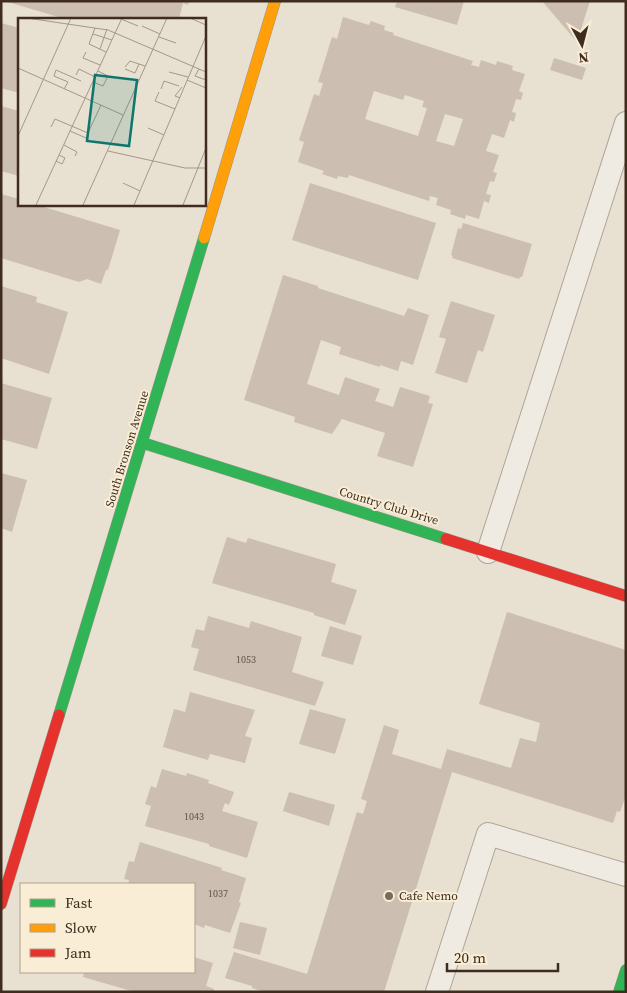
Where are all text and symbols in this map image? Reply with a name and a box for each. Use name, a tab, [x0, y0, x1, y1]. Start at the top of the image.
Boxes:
inset map	[18, 18, 205, 205]
north arrow	[557, 20, 607, 70]
text: N	[577, 47, 590, 68]
street label: South Bronson Avenue	[102, 389, 152, 509]
street label: Country Club Drive	[337, 483, 441, 529]
house number: 1053	[236, 653, 256, 666]
house number: 1043	[184, 810, 204, 823]
legend	[20, 883, 195, 973]
house number: 1037	[208, 887, 228, 900]
place label: Cafe Nemo	[399, 888, 458, 904]
marker: Cafe Nemo	[383, 890, 395, 902]
text: Fast	[65, 892, 92, 913]
text: Slow	[65, 917, 97, 938]
scale bar	[447, 940, 558, 972]
text: Jam	[64, 942, 92, 963]
text: 20 m	[454, 947, 486, 968]

